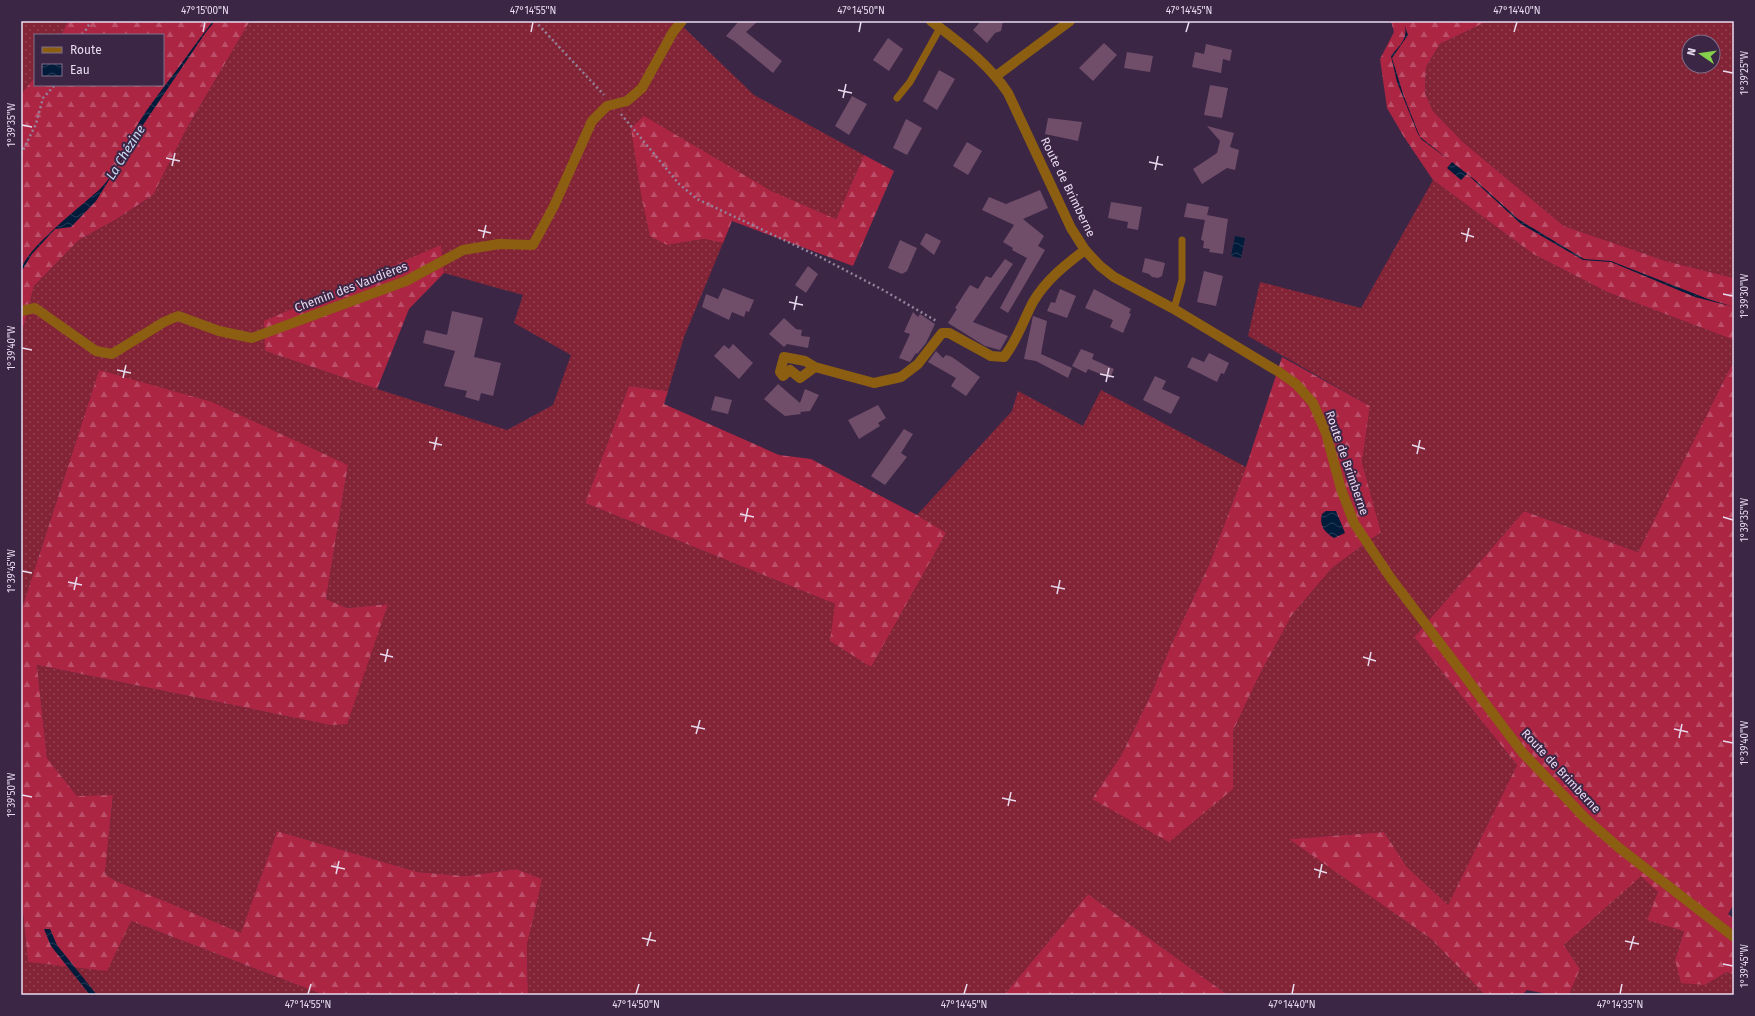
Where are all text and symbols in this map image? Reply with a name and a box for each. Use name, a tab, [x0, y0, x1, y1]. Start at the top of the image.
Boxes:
text: 47°15'00"N	[181, 5, 229, 17]
text: 47°14'55"N	[510, 5, 556, 17]
text: 47°14'50"N	[837, 5, 885, 17]
text: 47°14'45"N	[1166, 5, 1212, 17]
text: 47°14'40"N	[1493, 5, 1541, 17]
legend	[34, 34, 164, 86]
north arrow	[1681, 34, 1721, 74]
text: Route	[70, 43, 102, 57]
text: N	[1685, 47, 1699, 57]
text: 1°39'25"W	[1739, 50, 1751, 95]
text: Eau	[70, 63, 90, 77]
text: 1°39'35"W	[6, 102, 18, 147]
water label: La Chézine	[103, 122, 148, 182]
street label: Route de Brimberne	[1038, 135, 1098, 239]
street label: Chemin des Vaudières	[293, 259, 410, 315]
text: 1°39'30"W	[1739, 273, 1751, 318]
text: 1°39'40"W	[6, 325, 18, 370]
street label: Route de Brimberne	[1323, 409, 1371, 517]
text: 1°39'35"W	[1739, 497, 1751, 542]
text: 1°39'45"W	[6, 548, 18, 593]
text: 1°39'40"W	[1739, 720, 1751, 765]
street label: Route de Brimberne	[1519, 726, 1603, 816]
text: 1°39'50"W	[6, 772, 18, 817]
text: 1°39'45"W	[1739, 943, 1751, 988]
text: 47°14'55"N	[285, 999, 331, 1011]
text: 47°14'50"N	[612, 999, 660, 1011]
text: 47°14'45"N	[941, 999, 987, 1011]
text: 47°14'40"N	[1268, 999, 1316, 1011]
text: 47°14'35"N	[1597, 999, 1643, 1011]

